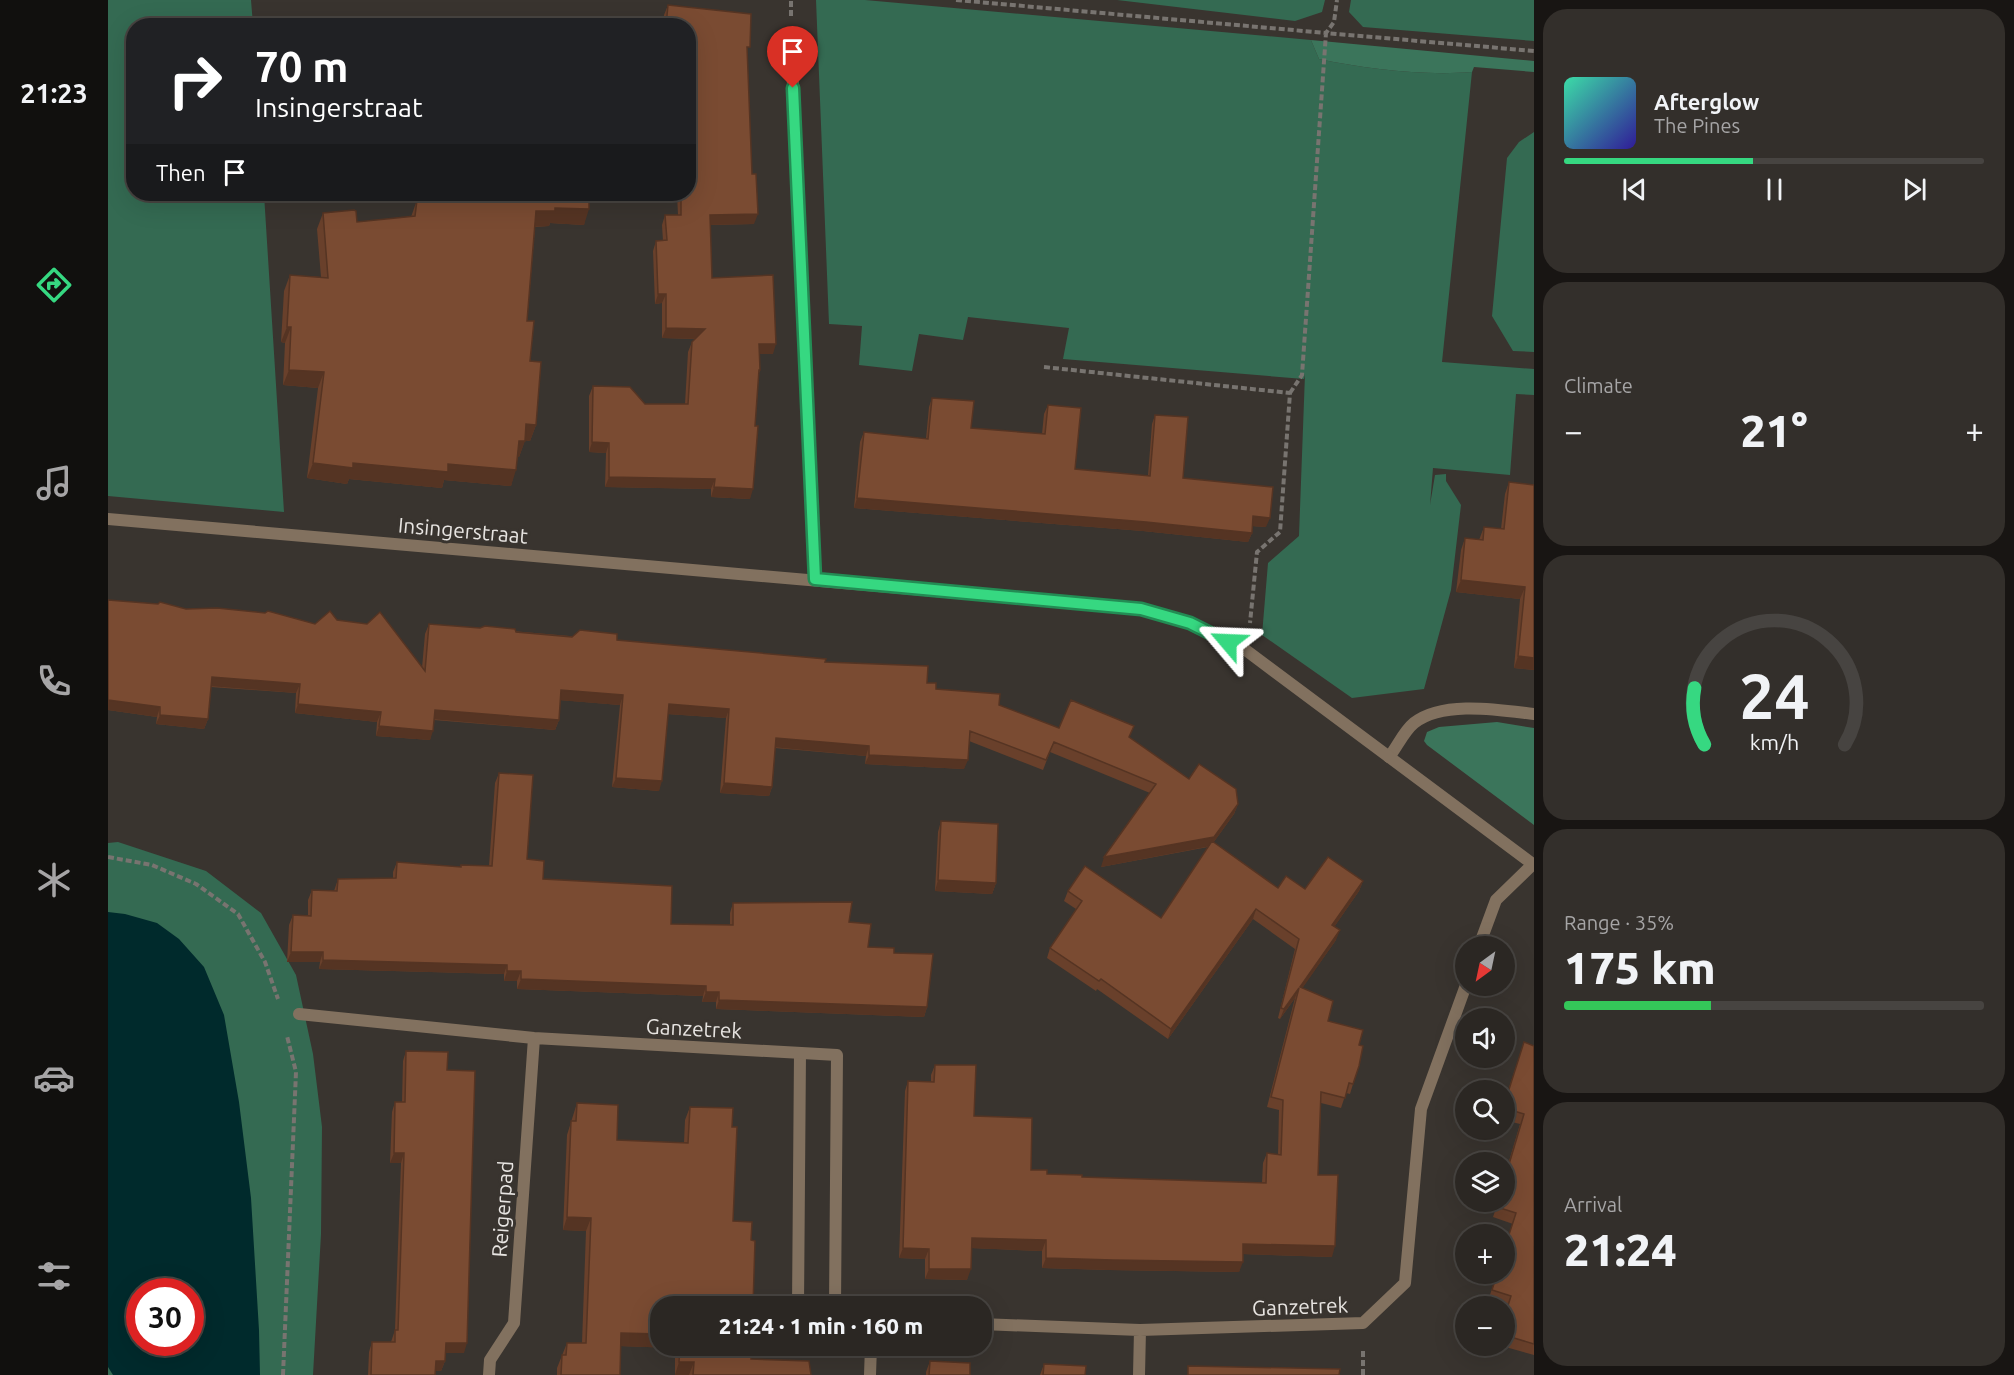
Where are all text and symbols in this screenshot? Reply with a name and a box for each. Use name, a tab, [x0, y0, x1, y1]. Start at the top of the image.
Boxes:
pin	[767, 26, 818, 88]
icon: arrive	[776, 35, 809, 68]
icon: right	[156, 42, 234, 120]
text: 70 m	[255, 43, 349, 90]
text: 21:23	[20, 78, 88, 108]
text: Afterglow	[1654, 89, 1759, 114]
text: Insingerstraat	[255, 92, 423, 122]
text: The Pines	[1654, 114, 1740, 137]
icon: arrive	[218, 156, 251, 189]
text: Then	[156, 160, 206, 185]
icon: previous	[1618, 173, 1651, 206]
icon: pause	[1758, 173, 1791, 206]
icon: next	[1898, 173, 1931, 206]
icon: directions	[33, 264, 75, 306]
text: Climate	[1564, 374, 1633, 397]
text: 21°	[1740, 405, 1808, 456]
text: −	[1564, 412, 1583, 449]
text: +	[1965, 412, 1984, 449]
icon: music	[33, 462, 75, 504]
street label: Insingerstraat	[397, 512, 529, 548]
position arrow	[1196, 610, 1260, 674]
icon: phone	[33, 660, 75, 702]
text: 24	[1739, 661, 1809, 731]
text: km/h	[1749, 730, 1799, 754]
icon: climate	[33, 859, 75, 901]
text: Range · 35%	[1564, 911, 1674, 934]
north arrow	[1455, 936, 1515, 996]
map controls	[1455, 936, 1515, 1356]
text: 175 km	[1564, 942, 1716, 993]
button: sound	[1455, 1008, 1515, 1068]
street label: Ganzetrek	[645, 1013, 743, 1043]
icon: car	[33, 1057, 75, 1099]
button: search	[1455, 1080, 1515, 1140]
button: layers	[1455, 1152, 1515, 1212]
street label: Reigerpad	[487, 1160, 517, 1258]
text: Arrival	[1564, 1193, 1622, 1216]
button: +	[1455, 1224, 1515, 1284]
text: 21:24	[1564, 1224, 1677, 1275]
icon: filters	[33, 1255, 75, 1297]
speed limit sign: 30	[126, 1278, 204, 1356]
street label: Ganzetrek	[1252, 1292, 1349, 1320]
button: −	[1455, 1296, 1515, 1356]
text: 21:24 · 1 min · 160 m	[719, 1313, 923, 1338]

